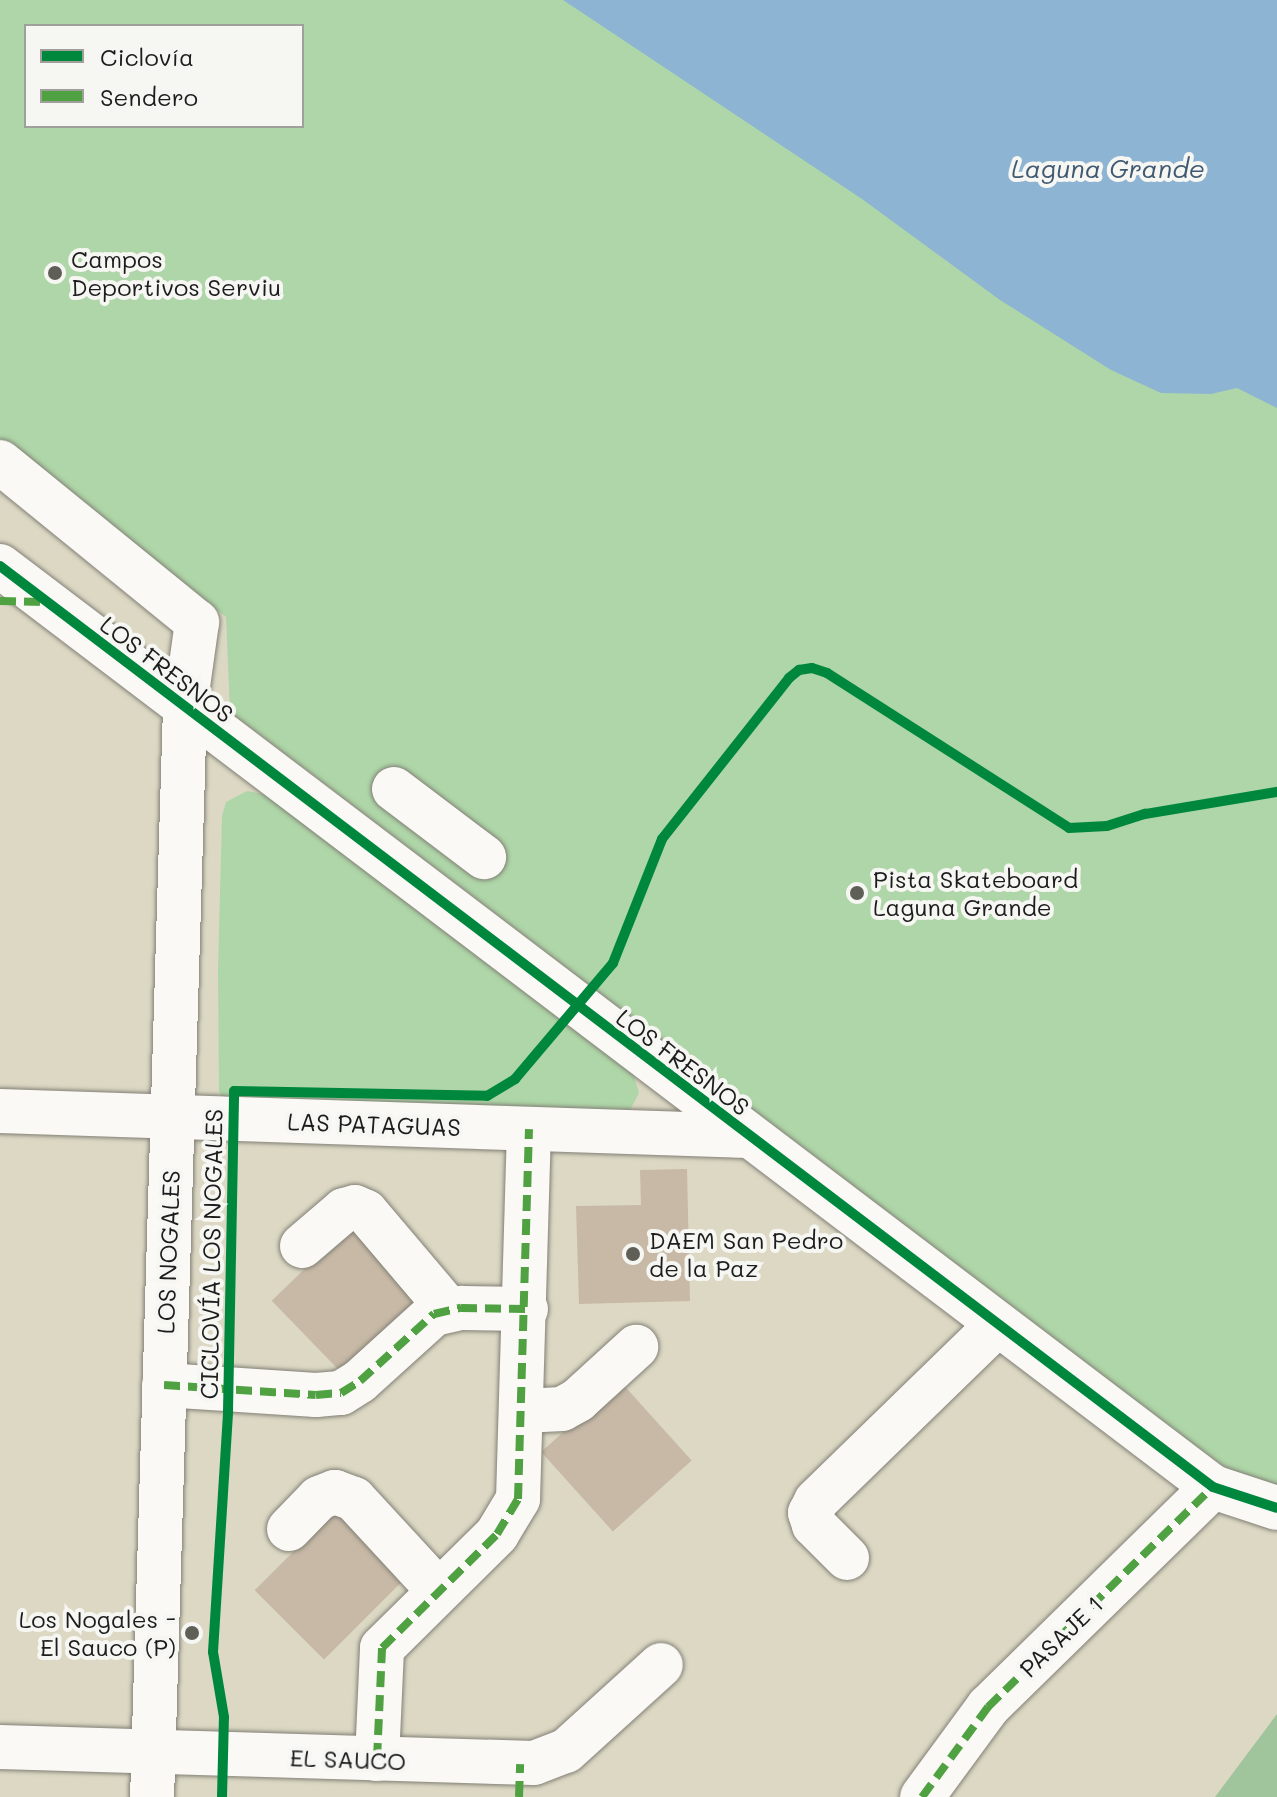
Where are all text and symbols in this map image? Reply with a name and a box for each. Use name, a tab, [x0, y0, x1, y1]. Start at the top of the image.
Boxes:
legend	[24, 24, 304, 128]
text: Ciclovía	[100, 41, 194, 72]
text: Sendero	[100, 81, 198, 112]
water label: Laguna Grande	[1011, 153, 1205, 185]
place label: Campos Deportivos Serviu	[71, 245, 281, 301]
marker: Campos Deportivos Serviu	[46, 264, 64, 282]
street label: LOS FRESNOS	[95, 610, 239, 728]
place label: Pista Skateboard Laguna Grande	[873, 865, 1078, 921]
marker: Pista Skateboard Laguna Grande	[848, 884, 866, 902]
street label: LOS FRESNOS	[611, 1003, 755, 1121]
street label: LAS PATAGUAS	[287, 1107, 461, 1141]
street label: CICLOVÍA LOS NOGALES	[194, 1109, 228, 1399]
street label: LOS NOGALES	[151, 1170, 185, 1334]
place label: DAEM San Pedro de la Paz	[649, 1226, 843, 1282]
marker: DAEM San Pedro de la Paz	[624, 1245, 642, 1263]
street label: PASAJE 1	[1013, 1589, 1109, 1683]
place label: Los Nogales - El Sauco (P)	[19, 1605, 176, 1661]
marker: Los Nogales - El Sauco (P)	[183, 1624, 201, 1642]
street label: EL SAUCO	[289, 1743, 407, 1775]

